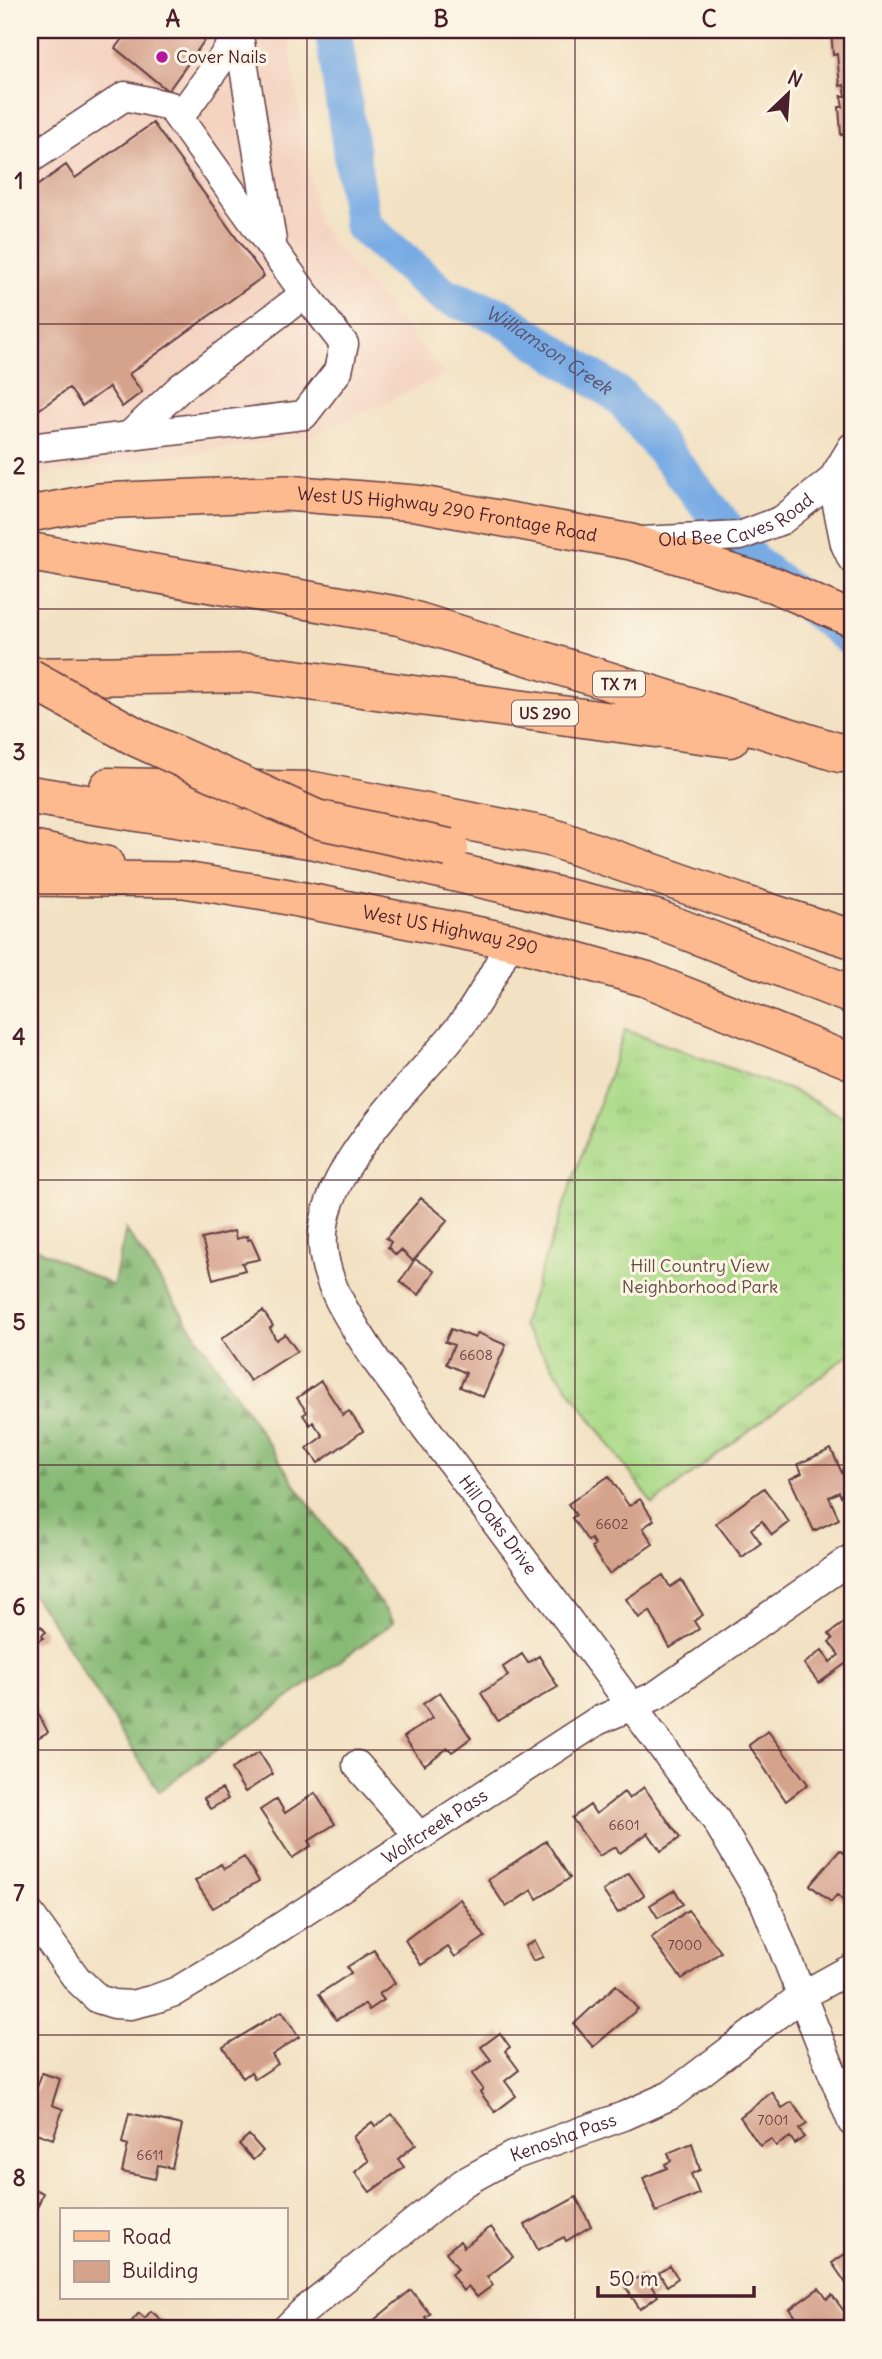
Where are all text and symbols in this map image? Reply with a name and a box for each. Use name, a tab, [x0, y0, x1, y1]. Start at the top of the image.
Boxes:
text: A	[166, 4, 181, 33]
text: B	[433, 4, 449, 33]
text: C	[701, 4, 717, 33]
place label: Cover Nails	[176, 45, 267, 68]
marker: Cover Nails	[154, 49, 170, 65]
north arrow	[752, 60, 822, 130]
text: N	[784, 65, 806, 92]
text: 1	[14, 166, 24, 195]
water label: Williamson Creek	[483, 300, 618, 400]
text: 2	[13, 451, 26, 480]
street label: West US Highway 290 Frontage Road	[296, 482, 599, 547]
street label: Old Bee Caves Road	[658, 487, 818, 551]
road number: TX 71	[593, 671, 645, 696]
road number: US 290	[512, 700, 578, 726]
text: 3	[12, 737, 26, 766]
street label: West US Highway 290	[361, 900, 541, 959]
text: 4	[12, 1022, 26, 1051]
park label: Hill Country View Neighborhood Park	[622, 1254, 778, 1298]
text: 5	[12, 1307, 26, 1336]
house number: 6608	[459, 1346, 493, 1364]
street label: Hill Oaks Drive	[454, 1471, 542, 1579]
house number: 6602	[595, 1515, 629, 1533]
text: 6	[12, 1592, 26, 1621]
street label: Wolfcreek Pass	[377, 1783, 492, 1869]
house number: 6601	[609, 1816, 639, 1834]
text: 7	[13, 1878, 25, 1907]
house number: 7000	[668, 1936, 702, 1954]
street label: Kenosha Pass	[507, 2108, 619, 2167]
house number: 7001	[758, 2111, 788, 2129]
house number: 6611	[136, 2146, 164, 2164]
text: 8	[12, 2163, 26, 2192]
legend	[60, 2208, 287, 2300]
text: Road	[122, 2223, 171, 2250]
scale bar	[598, 2254, 754, 2298]
text: Building	[122, 2257, 198, 2284]
text: 50 m	[609, 2265, 658, 2292]

